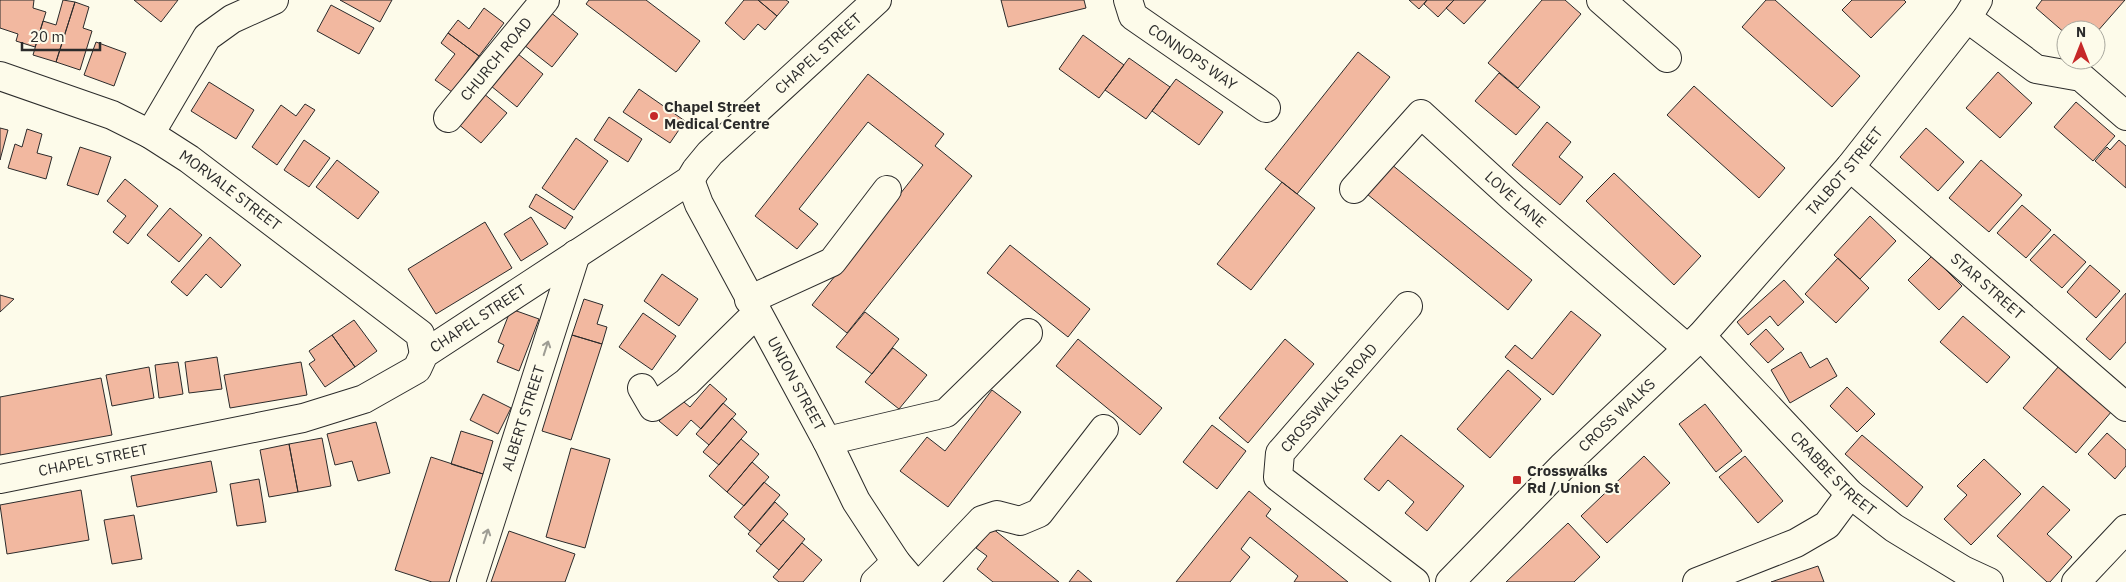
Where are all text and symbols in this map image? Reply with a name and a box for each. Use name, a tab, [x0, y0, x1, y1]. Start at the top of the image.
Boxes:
street label: CHAPEL STREET	[771, 8, 866, 98]
street label: CHURCH ROAD	[456, 13, 536, 105]
street label: CONNOPS WAY	[1145, 19, 1241, 94]
scale bar	[22, 20, 100, 52]
north arrow	[2056, 20, 2106, 70]
text: N	[2076, 23, 2086, 41]
text: 20 m	[30, 27, 65, 46]
place label: Chapel Street Medical Centre	[664, 97, 770, 133]
marker: Chapel Street Medical Centre	[648, 110, 660, 122]
street label: TALBOT STREET	[1802, 123, 1887, 219]
street label: MORVALE STREET	[176, 145, 285, 235]
street label: LOVE LANE	[1481, 167, 1550, 231]
street label: STAR STREET	[1947, 249, 2029, 324]
street label: CHAPEL STREET	[426, 280, 530, 357]
street label: UNION STREET	[763, 333, 830, 434]
street label: CROSSWALKS ROAD	[1276, 339, 1381, 456]
one-way arrow	[542, 340, 551, 356]
street label: ALBERT STREET	[497, 362, 549, 473]
street label: CROSS WALKS	[1574, 374, 1659, 456]
street label: CRABBE STREET	[1787, 427, 1881, 520]
street label: CHAPEL STREET	[37, 439, 150, 480]
place label: Crosswalks Rd / Union St	[1527, 461, 1620, 497]
marker: Crosswalks Rd / Union St	[1511, 474, 1523, 486]
one-way arrow	[481, 528, 491, 544]

